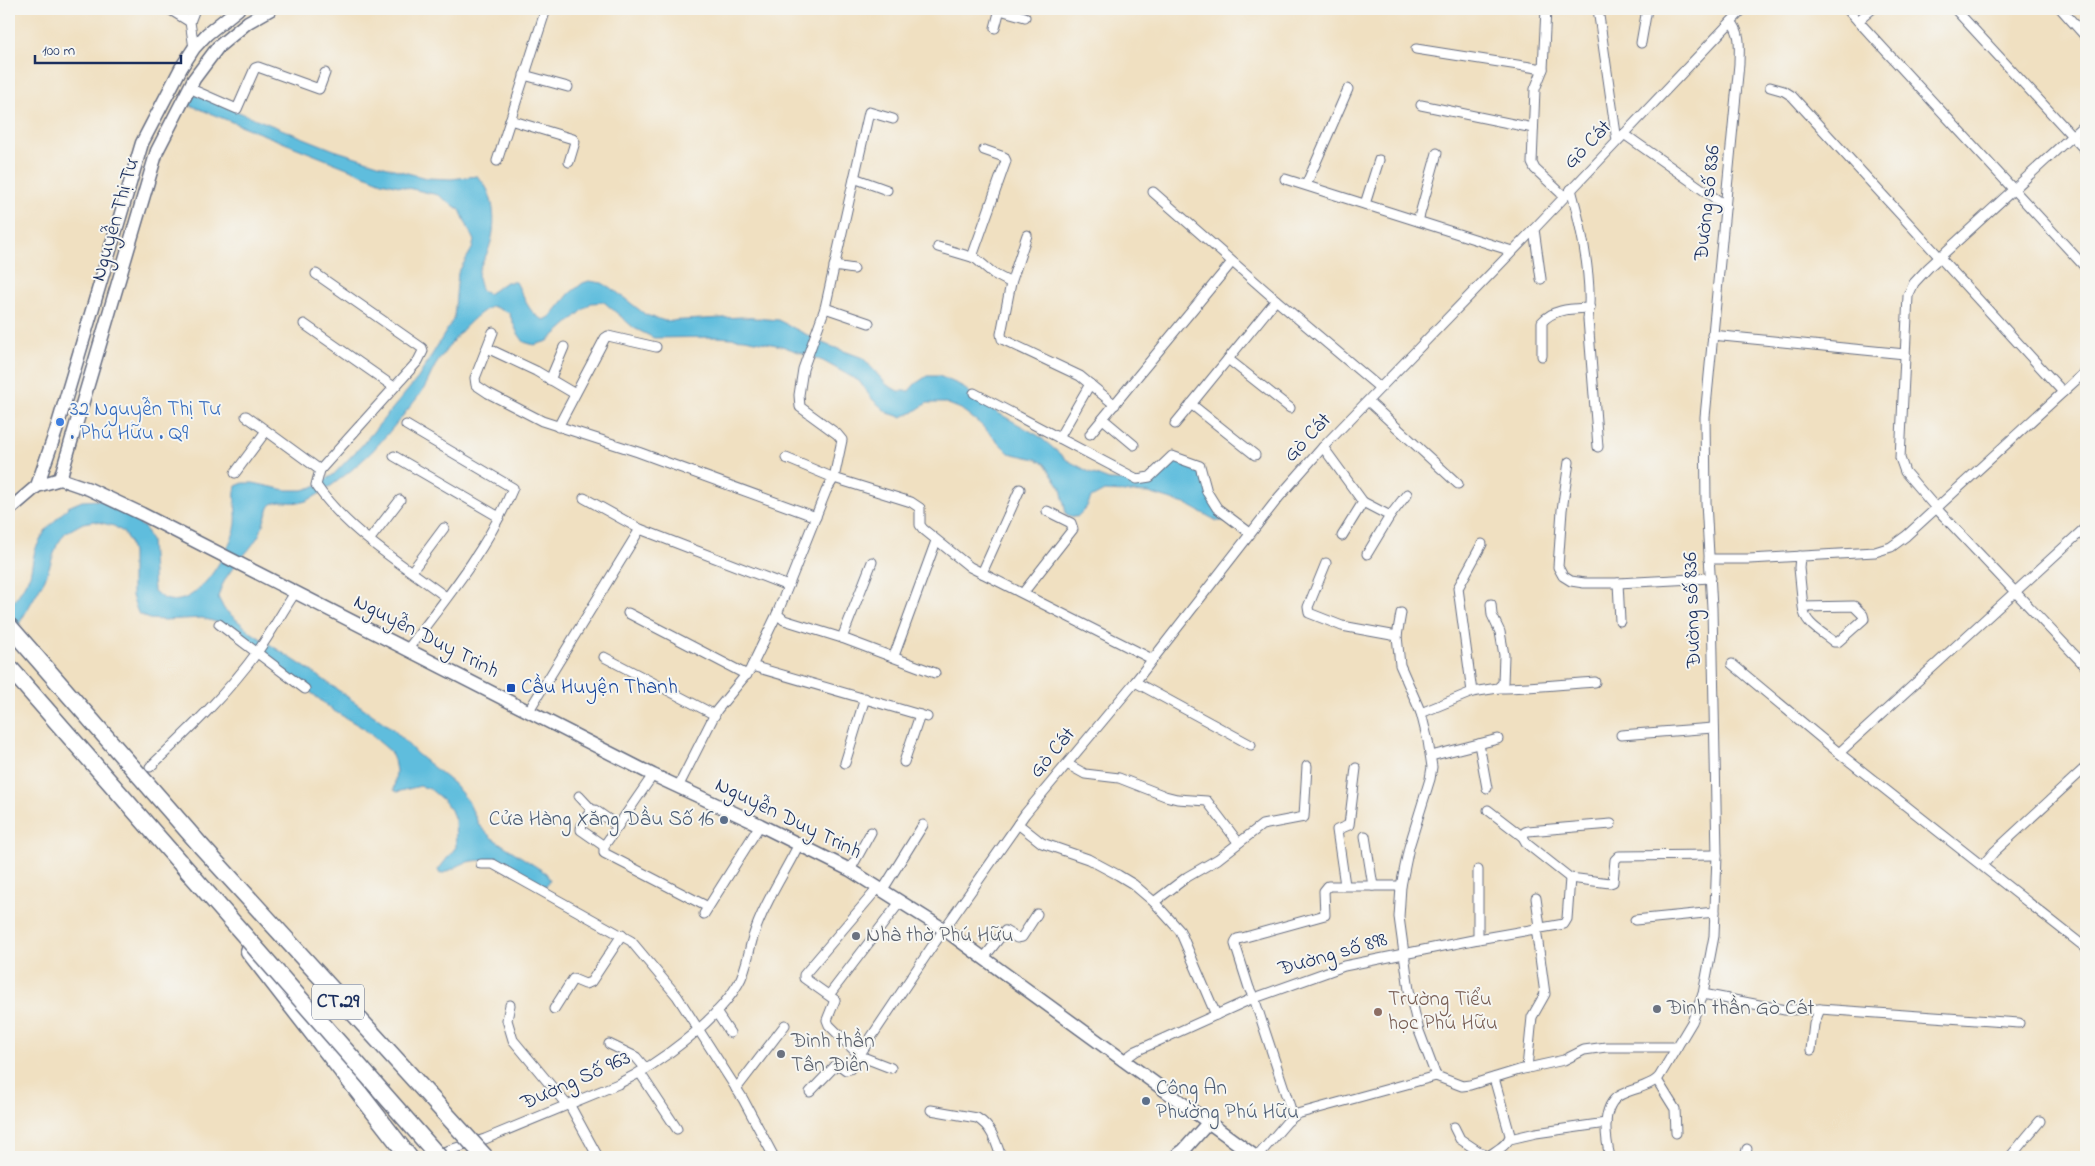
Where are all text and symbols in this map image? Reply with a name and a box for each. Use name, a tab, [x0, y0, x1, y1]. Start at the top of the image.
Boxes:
scale bar	[35, 32, 181, 64]
text: 100 m	[42, 40, 75, 62]
street label: Gò Cát	[1557, 114, 1619, 176]
street label: Đường số 836	[1687, 144, 1731, 263]
street label: Nguyễn Thị Tư	[84, 155, 150, 286]
place label: 32 Nguyễn Thị Tư . Phú Hữu . Q9	[70, 395, 221, 449]
street label: Gò Cát	[1277, 406, 1339, 470]
marker: 32 Nguyễn Thị Tư . Phú Hữu . Q9	[54, 416, 66, 428]
street label: Đường số 836	[1676, 551, 1712, 669]
street label: Nguyễn Duy Trinh	[347, 587, 504, 688]
place label: Cầu Huyện Thanh	[521, 673, 678, 705]
marker: Cầu Huyện Thanh	[505, 682, 517, 694]
street label: Gò Cát	[1023, 721, 1083, 785]
street label: Nguyễn Duy Trinh	[709, 770, 866, 869]
place label: Cửa Hàng Xăng Dầu Số 16	[489, 805, 714, 837]
marker: Cửa Hàng Xăng Dầu Số 16	[718, 814, 730, 826]
place label: Nhà thờ Phú Hữu	[866, 921, 1013, 951]
street label: Đường số 898	[1274, 925, 1392, 987]
marker: Nhà thờ Phú Hữu	[850, 930, 862, 942]
road number: CT.29	[312, 984, 364, 1020]
place label: Trường Tiểu học Phú Hữu	[1388, 985, 1498, 1039]
place label: Đình thần Gò Cát	[1666, 994, 1814, 1024]
marker: Đình thần Gò Cát	[1651, 1003, 1663, 1015]
marker: Trường Tiểu học Phú Hữu	[1372, 1006, 1384, 1018]
place label: Đình thần Tân Điền	[790, 1027, 875, 1081]
street label: Đường Số 963	[515, 1043, 636, 1121]
marker: Đình thần Tân Điền	[775, 1048, 787, 1060]
place label: Công An Phường Phú Hữu	[1156, 1074, 1299, 1130]
marker: Công An Phường Phú Hữu	[1140, 1095, 1152, 1107]

